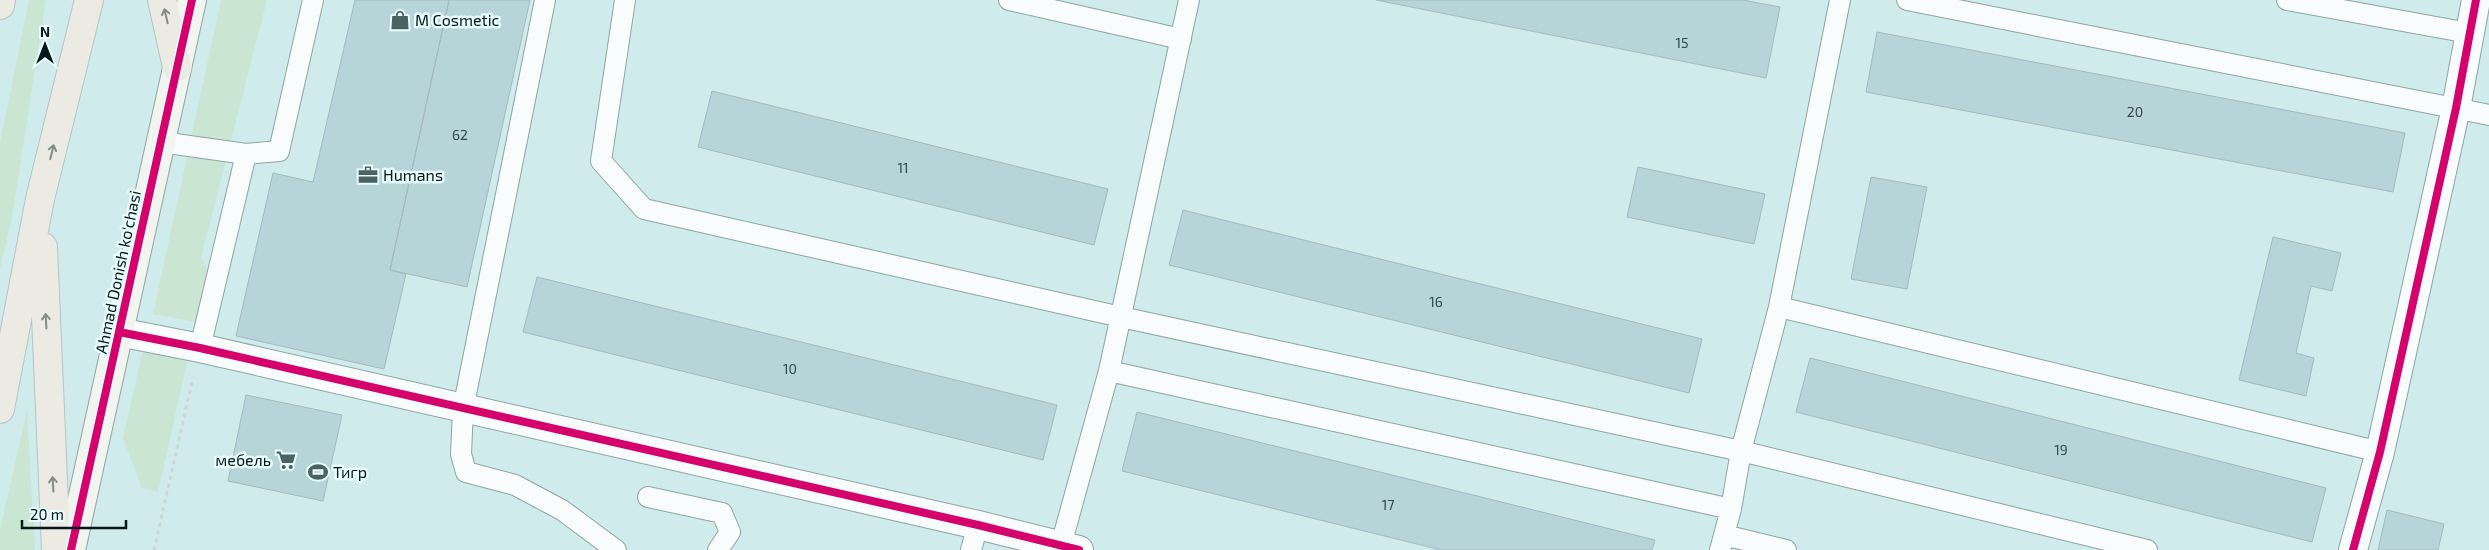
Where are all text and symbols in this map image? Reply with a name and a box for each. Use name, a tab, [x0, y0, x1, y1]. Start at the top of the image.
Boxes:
one-way arrow	[160, 9, 170, 25]
shop icon: M Cosmetic	[389, 9, 411, 31]
place label: M Cosmetic	[415, 10, 500, 29]
north arrow	[20, 20, 70, 70]
text: N	[40, 23, 50, 40]
house number: 15	[1675, 34, 1689, 51]
house number: 20	[2127, 103, 2143, 120]
house number: 62	[452, 126, 468, 143]
one-way arrow	[48, 144, 57, 160]
house number: 11	[897, 159, 909, 176]
office icon: Humans	[357, 164, 379, 186]
place label: Humans	[383, 165, 443, 184]
street label: Ahmad Donish ko'chasi	[91, 188, 144, 355]
house number: 16	[1429, 293, 1443, 310]
one-way arrow	[41, 314, 50, 330]
house number: 10	[783, 360, 797, 377]
house number: 19	[2054, 441, 2068, 458]
supermarket icon: мебель	[275, 449, 297, 471]
place label: мебель	[215, 450, 271, 469]
sports icon: Тигр	[307, 461, 329, 483]
place label: Тигр	[333, 462, 367, 481]
one-way arrow	[49, 476, 58, 492]
house number: 17	[1382, 496, 1394, 513]
scale bar	[22, 498, 126, 530]
text: 20 m	[30, 505, 64, 523]

